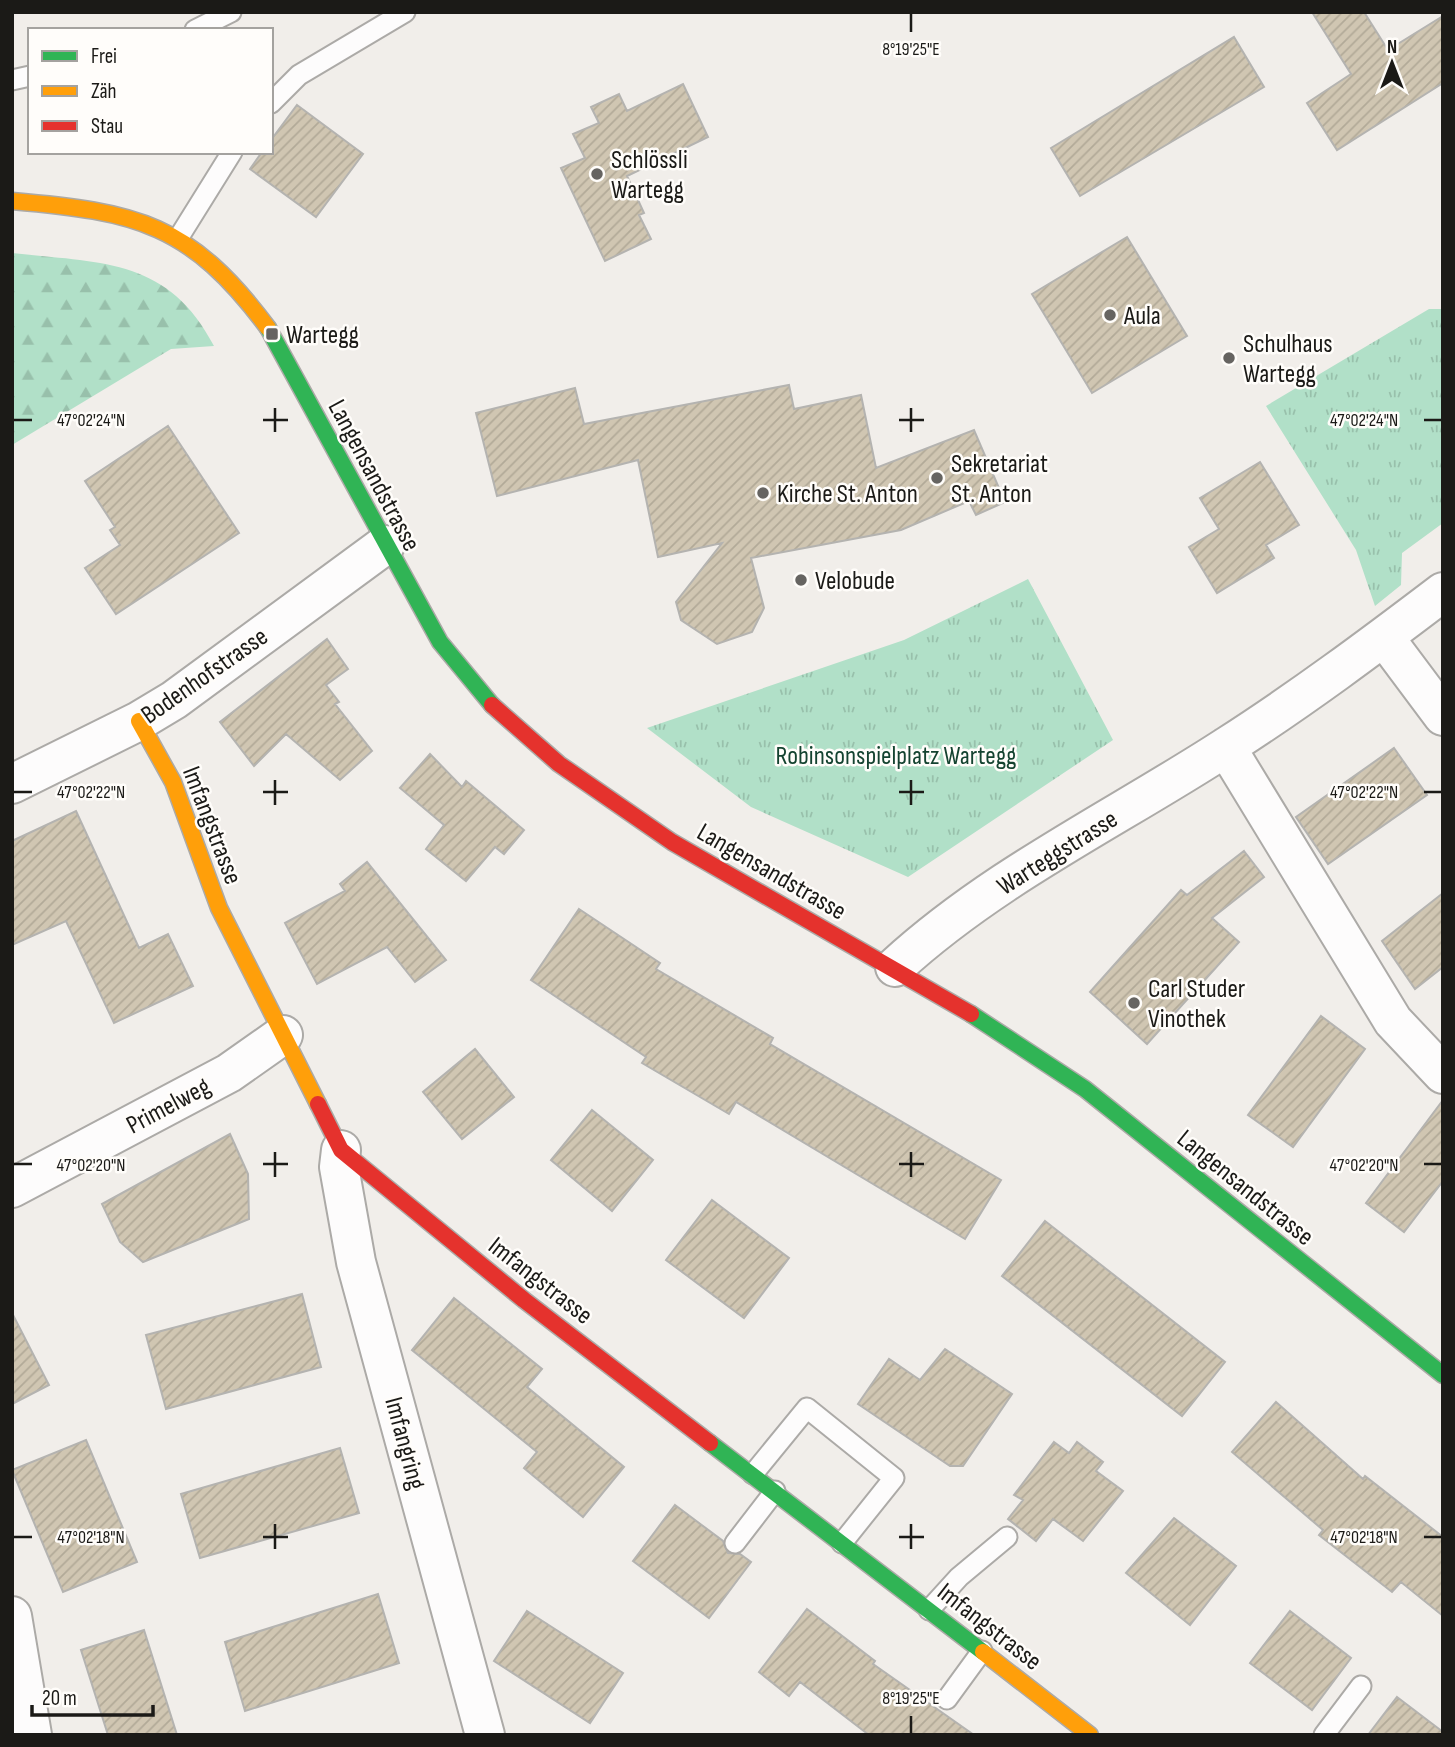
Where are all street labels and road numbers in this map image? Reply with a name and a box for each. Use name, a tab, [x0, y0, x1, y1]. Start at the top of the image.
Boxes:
street label: Langensandstrasse	[321, 395, 427, 557]
street label: Bodenhofstrasse	[136, 621, 274, 731]
street label: Imfangstrasse	[175, 762, 248, 889]
street label: Warteggstrasse	[992, 804, 1124, 902]
street label: Langensandstrasse	[691, 817, 851, 927]
street label: Primelweg	[121, 1071, 216, 1141]
street label: Langensandstrasse	[1170, 1124, 1320, 1253]
street label: Imfangstrasse	[482, 1231, 598, 1332]
street label: Imfangring	[377, 1394, 432, 1493]
street label: Imfangstrasse	[931, 1577, 1047, 1678]

